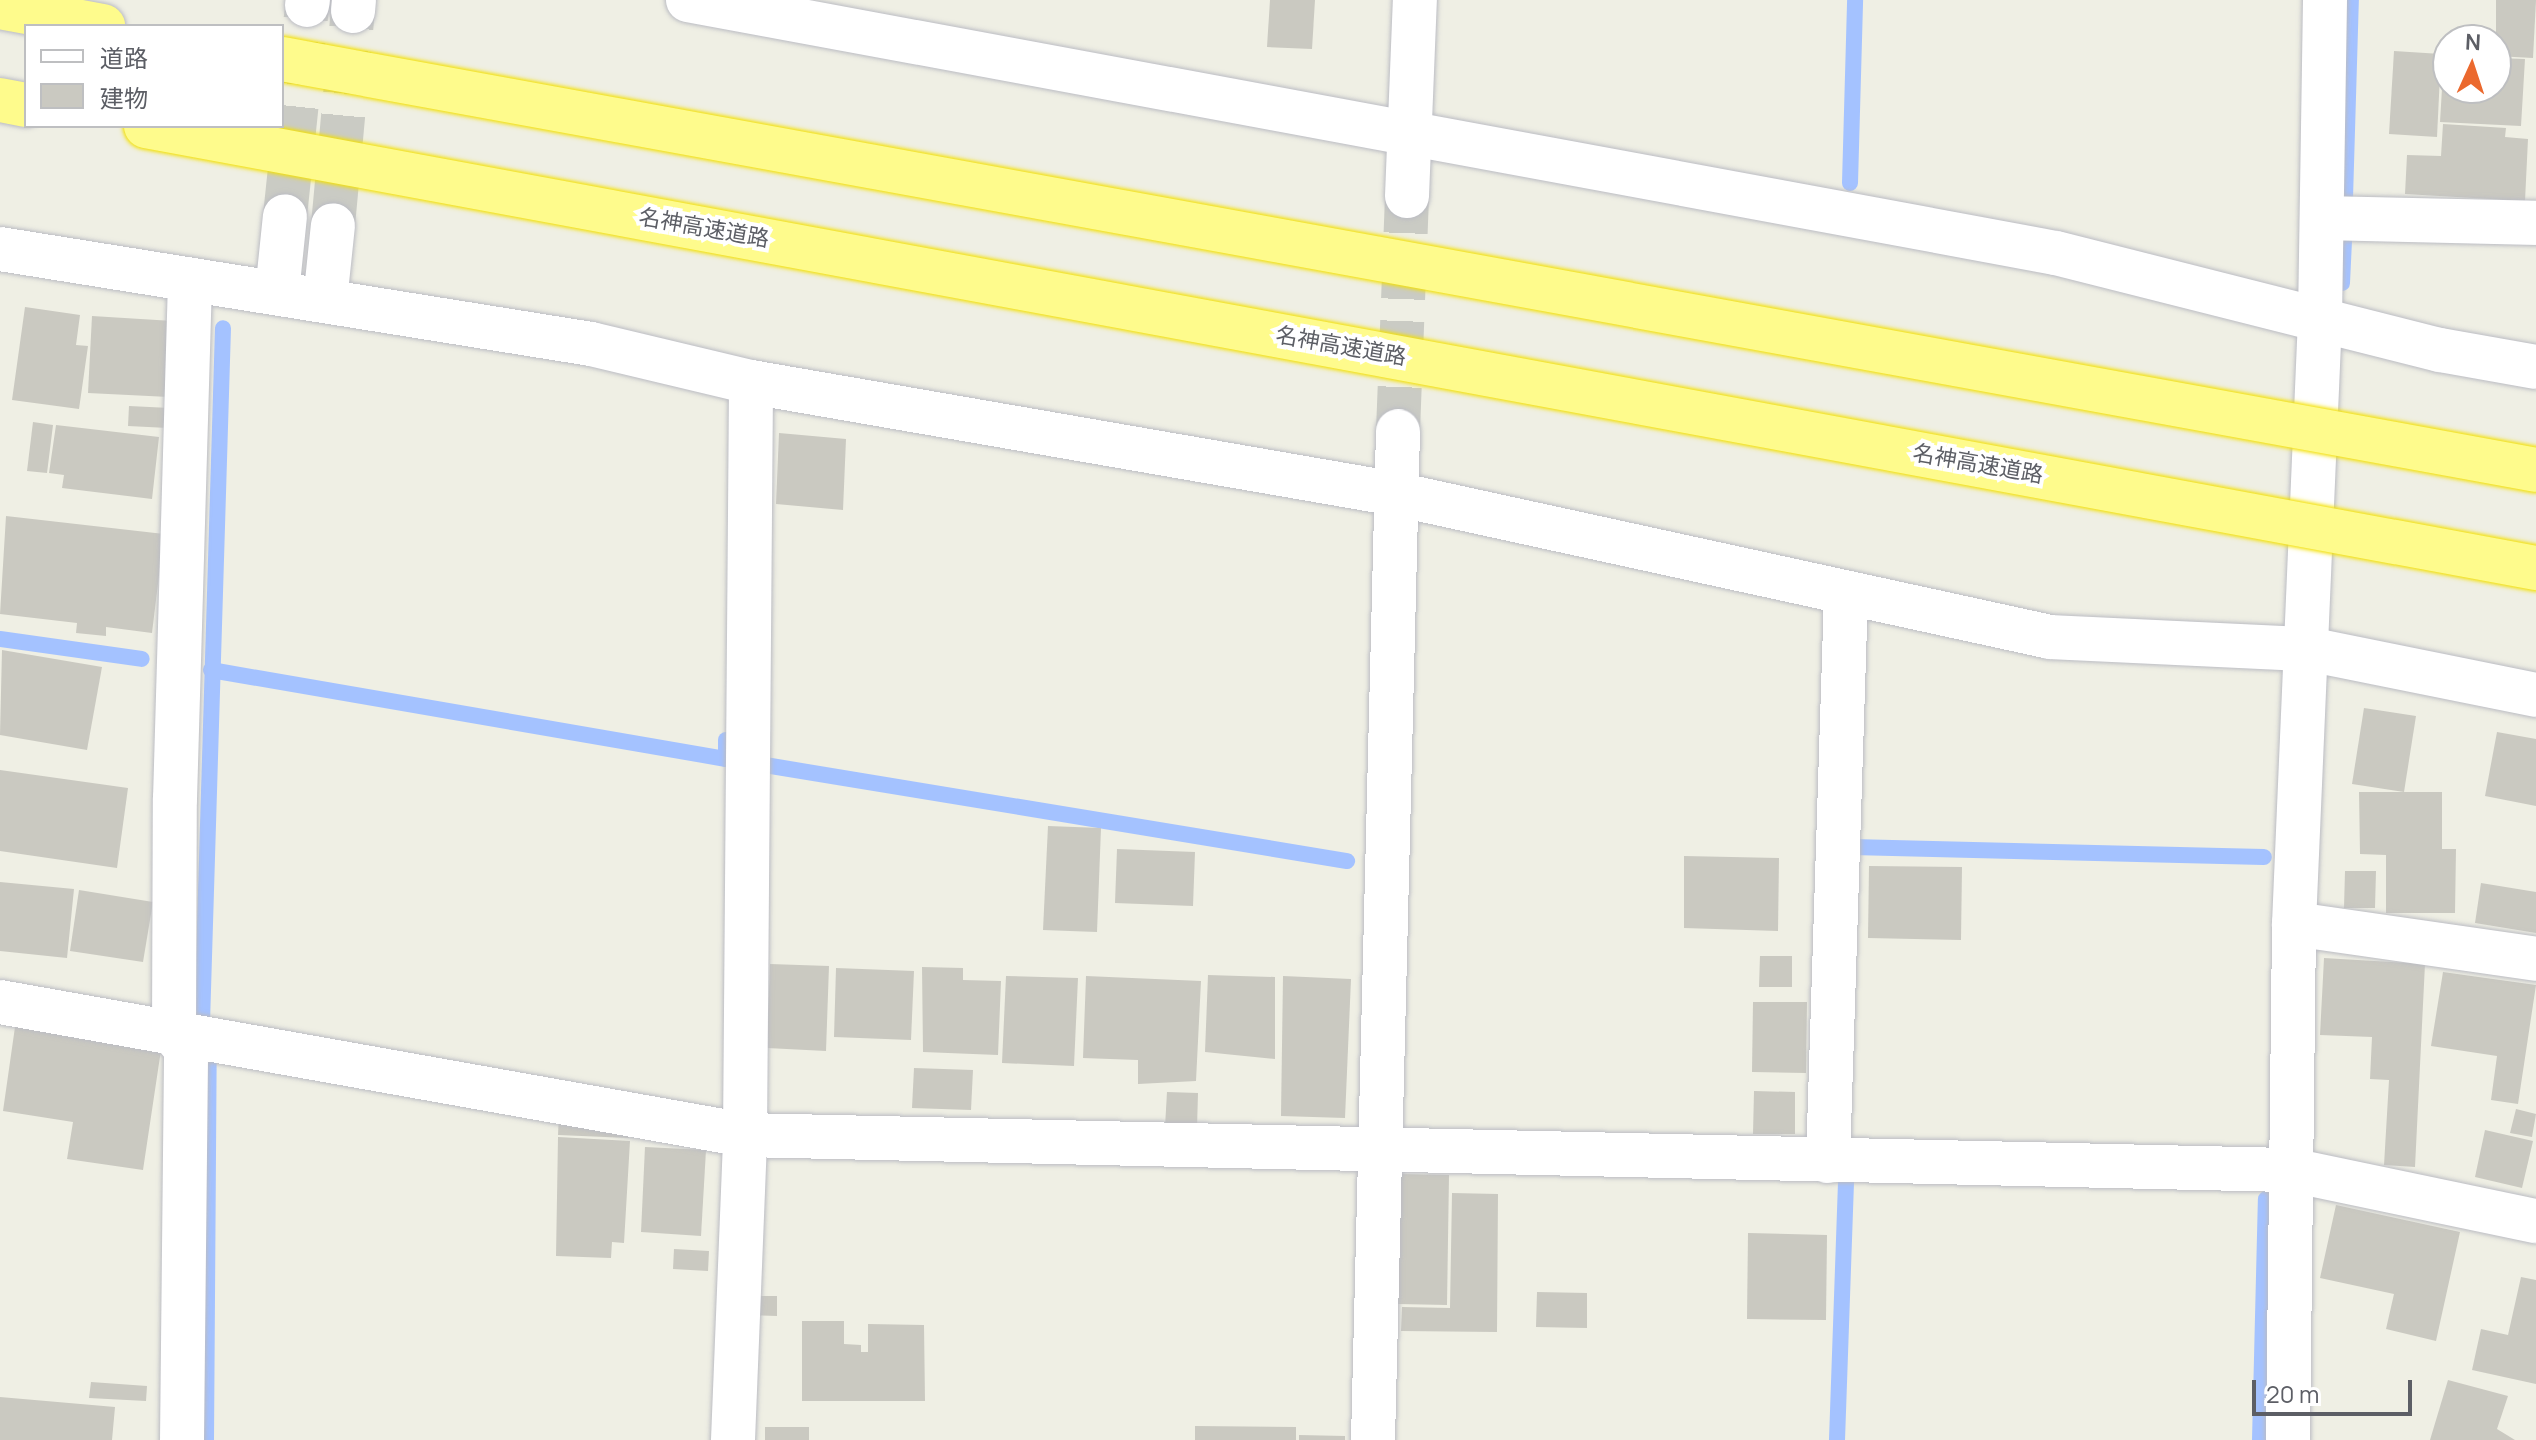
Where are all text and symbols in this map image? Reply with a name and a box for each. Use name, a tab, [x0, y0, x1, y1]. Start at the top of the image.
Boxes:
legend	[24, 24, 284, 128]
north arrow	[2432, 24, 2512, 104]
text: N	[2464, 27, 2482, 57]
text: 道路	[100, 41, 148, 74]
text: 建物	[100, 81, 148, 114]
street label: 名神高速道路	[637, 204, 771, 252]
street label: 名神高速道路	[1274, 322, 1408, 370]
street label: 名神高速道路	[1911, 440, 2045, 488]
scale bar	[2256, 1364, 2416, 1414]
text: 20 m	[2266, 1377, 2319, 1410]

